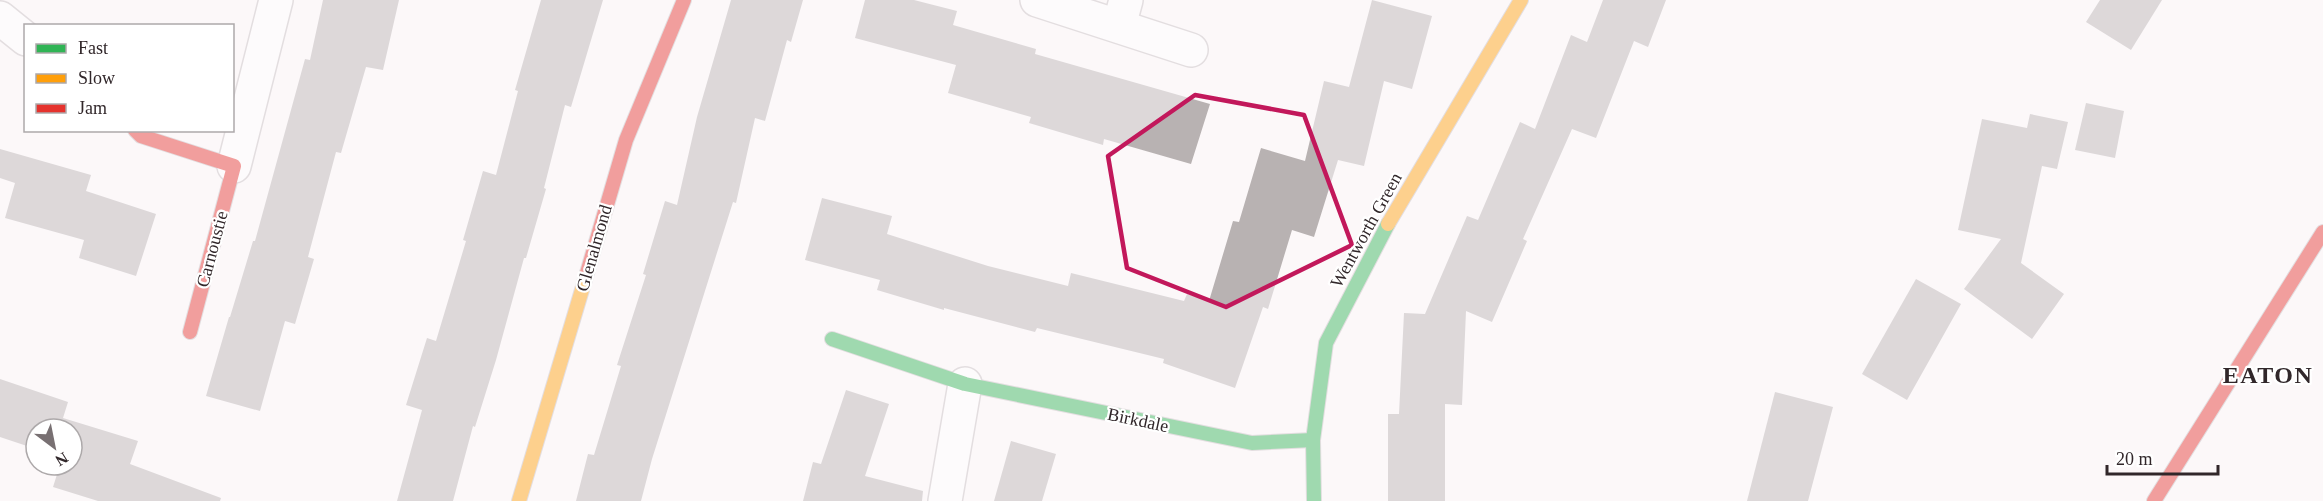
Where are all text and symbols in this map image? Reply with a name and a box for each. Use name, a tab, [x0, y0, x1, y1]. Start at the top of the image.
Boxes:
legend	[24, 24, 234, 132]
text: Fast	[78, 38, 108, 58]
text: Slow	[78, 68, 115, 88]
text: Jam	[78, 98, 107, 118]
street label: Wentworth Green	[1326, 169, 1406, 291]
street label: Glenalmond	[572, 202, 616, 294]
street label: Carnoustie	[192, 209, 232, 289]
district label: EATON	[2223, 362, 2313, 388]
street label: Birkdale	[1106, 404, 1170, 436]
north arrow	[24, 417, 84, 477]
scale bar	[2107, 438, 2218, 476]
text: N	[52, 449, 71, 470]
text: 20 m	[2116, 449, 2153, 469]

